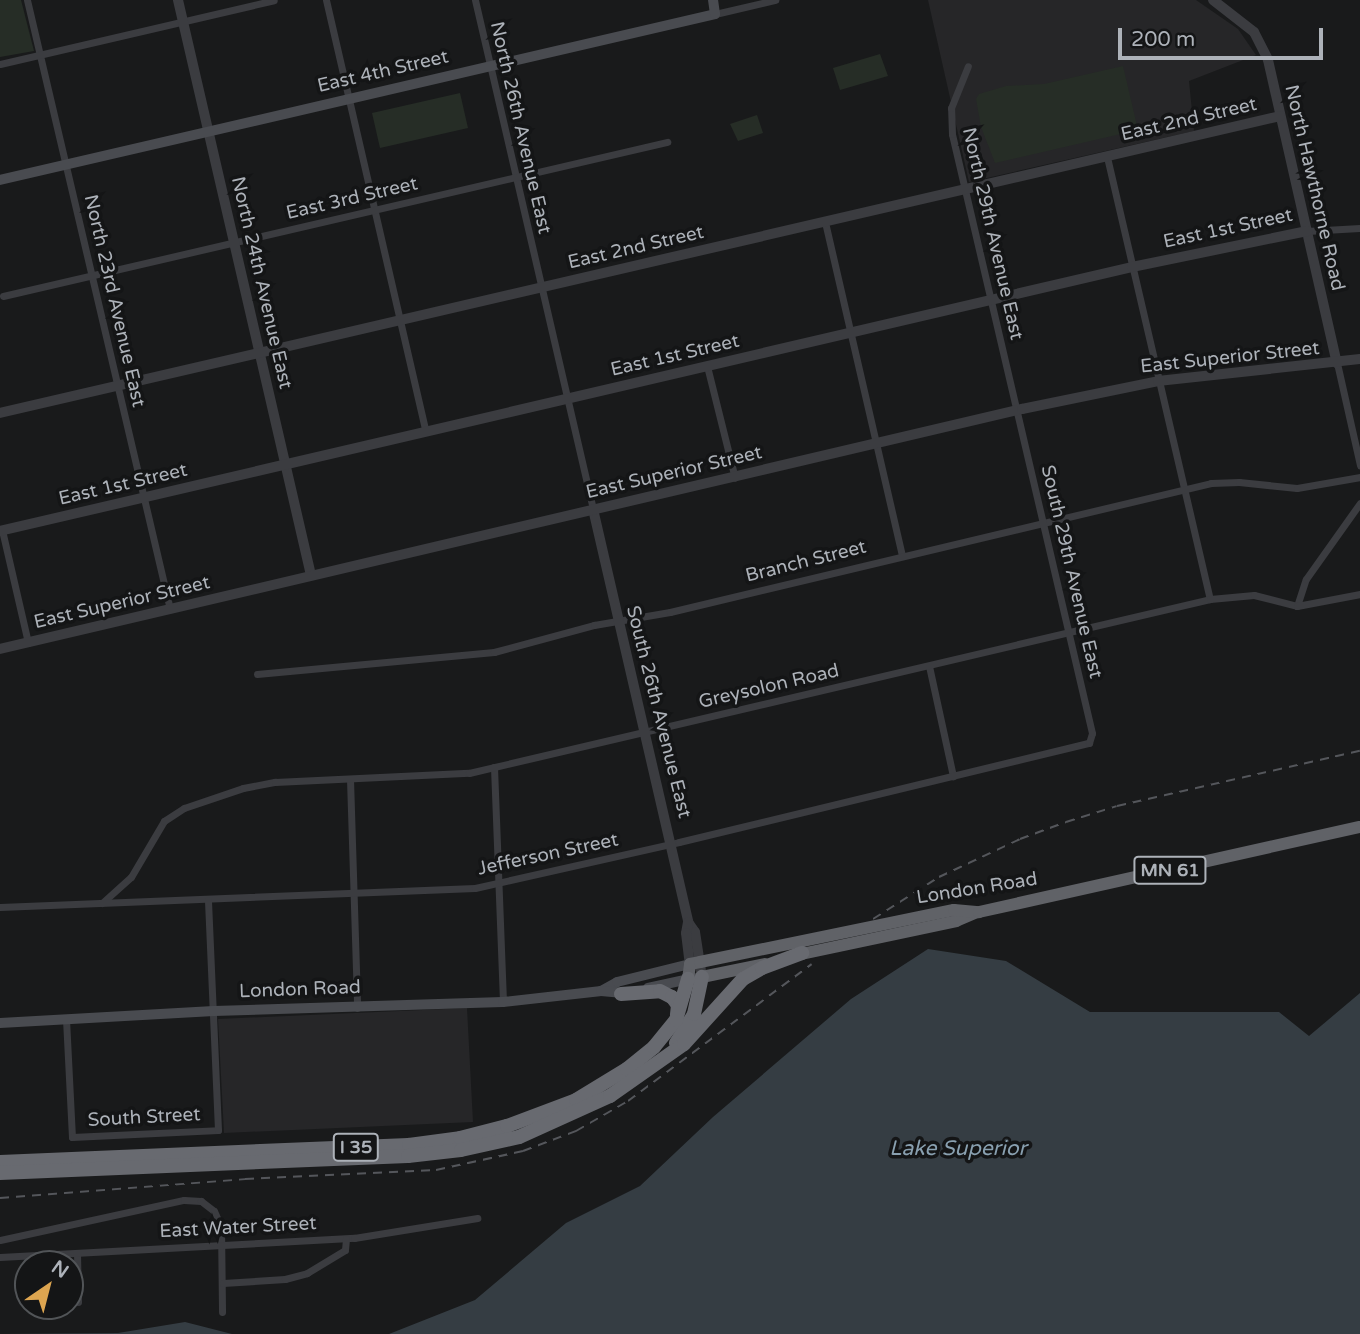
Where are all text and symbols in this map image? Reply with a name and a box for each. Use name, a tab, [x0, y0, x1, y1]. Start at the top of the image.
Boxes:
scale bar	[1122, 14, 1327, 58]
street label: North 26th Avenue East	[484, 20, 556, 236]
text: 200 m	[1131, 27, 1195, 52]
street label: East 4th Street	[315, 46, 451, 98]
street label: North Hawthorne Road	[1279, 83, 1349, 293]
street label: East 2nd Street	[1119, 93, 1259, 147]
street label: North 29th Avenue East	[956, 126, 1028, 342]
street label: East 3rd Street	[284, 173, 420, 225]
street label: North 24th Avenue East	[225, 175, 297, 391]
street label: North 23rd Avenue East	[78, 193, 150, 409]
street label: East 1st Street	[1161, 204, 1295, 254]
street label: East 2nd Street	[566, 221, 706, 275]
street label: East 1st Street	[608, 330, 742, 382]
street label: East Superior Street	[1139, 337, 1321, 379]
street label: East Superior Street	[584, 442, 764, 504]
street label: East 1st Street	[56, 459, 190, 511]
street label: South 29th Avenue East	[1035, 463, 1107, 681]
street label: Branch Street	[743, 536, 869, 588]
street label: East Superior Street	[32, 572, 212, 634]
street label: South 26th Avenue East	[621, 603, 695, 821]
street label: Greysolon Road	[697, 660, 841, 714]
street label: Jefferson Street	[476, 829, 620, 881]
road number: MN 61	[1133, 856, 1207, 884]
street label: London Road	[915, 868, 1039, 910]
street label: London Road	[239, 976, 361, 1004]
street label: South Street	[87, 1104, 201, 1132]
road number: I 35	[332, 1132, 380, 1162]
water label: Lake Superior	[889, 1136, 1027, 1162]
street label: East Water Street	[159, 1213, 317, 1243]
north arrow	[14, 1250, 84, 1320]
text: N	[47, 1256, 72, 1283]

